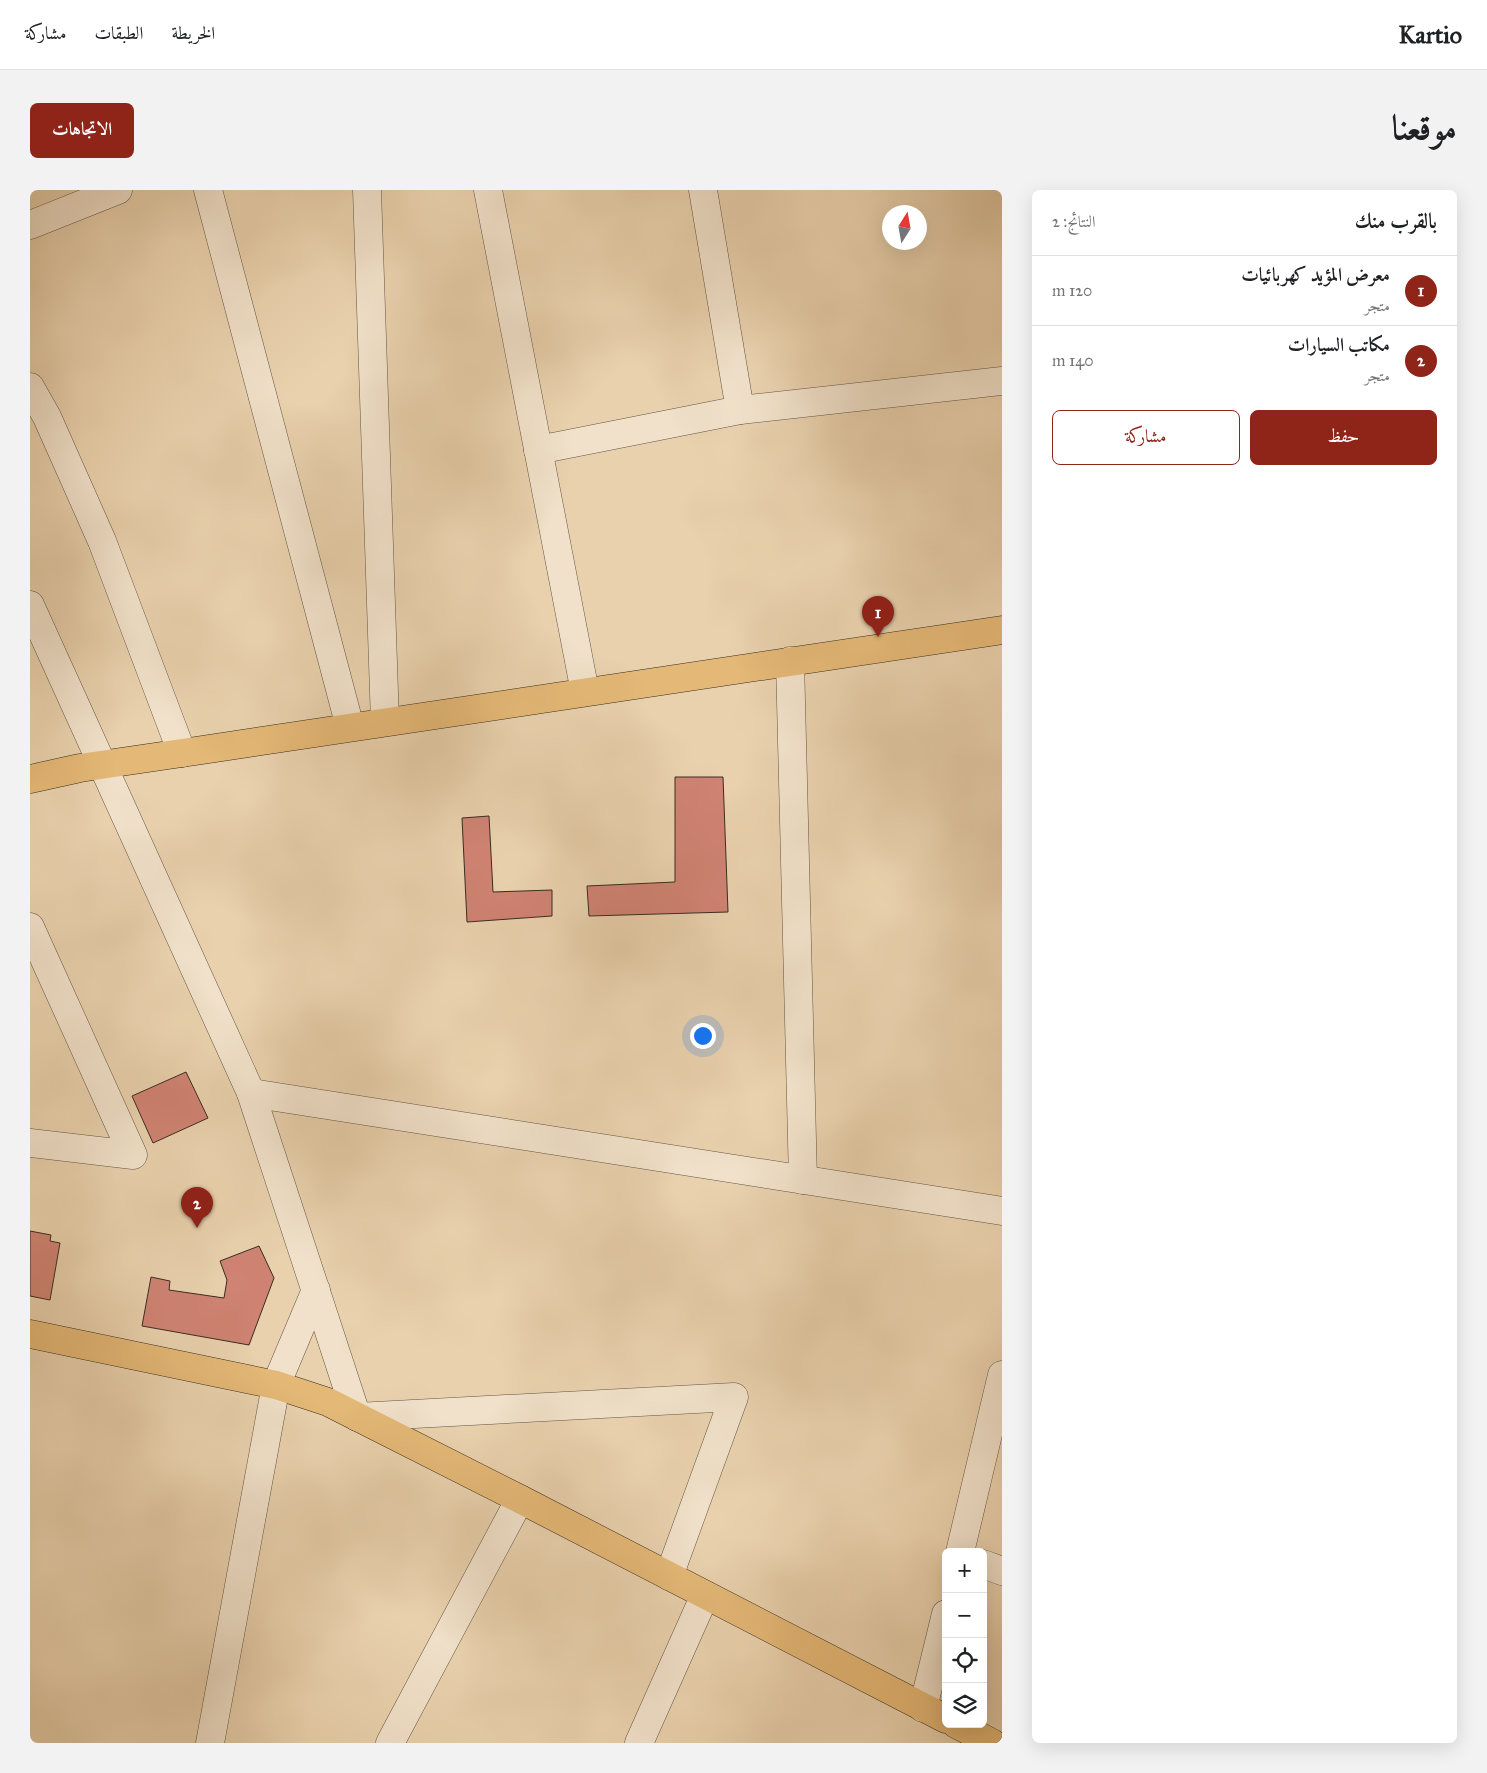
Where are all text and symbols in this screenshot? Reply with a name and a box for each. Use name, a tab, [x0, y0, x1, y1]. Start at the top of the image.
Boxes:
text: Kartio	[1399, 20, 1462, 50]
text: مشاركة	[25, 22, 66, 44]
text: الطبقات	[94, 22, 143, 44]
text: الخريطة	[171, 22, 215, 44]
button: الاتجاهات	[30, 103, 134, 158]
text: موقعنا	[1392, 106, 1457, 149]
north arrow	[882, 205, 927, 250]
text: بالقرب منك	[1355, 208, 1437, 234]
text: النتائج: 2	[1052, 212, 1095, 231]
text: معرض المؤيد كهربائيات	[1241, 263, 1390, 286]
text: 120 m	[1052, 281, 1092, 300]
text: 1	[1418, 281, 1424, 300]
text: متجر	[1365, 296, 1390, 315]
text: مكاتب السيارات	[1288, 333, 1390, 356]
text: 140 m	[1052, 351, 1093, 370]
text: 2	[1417, 351, 1425, 370]
text: متجر	[1365, 366, 1390, 385]
button: مشاركة	[1052, 410, 1240, 465]
button: حفظ	[1250, 410, 1437, 465]
pin: 1	[862, 596, 894, 637]
your location	[690, 1023, 716, 1049]
pin: 2	[181, 1187, 213, 1228]
map controls	[942, 1548, 987, 1728]
button: +	[942, 1548, 987, 1593]
button: −	[942, 1593, 987, 1638]
button: locate	[942, 1638, 987, 1683]
button: layers	[942, 1683, 987, 1728]

